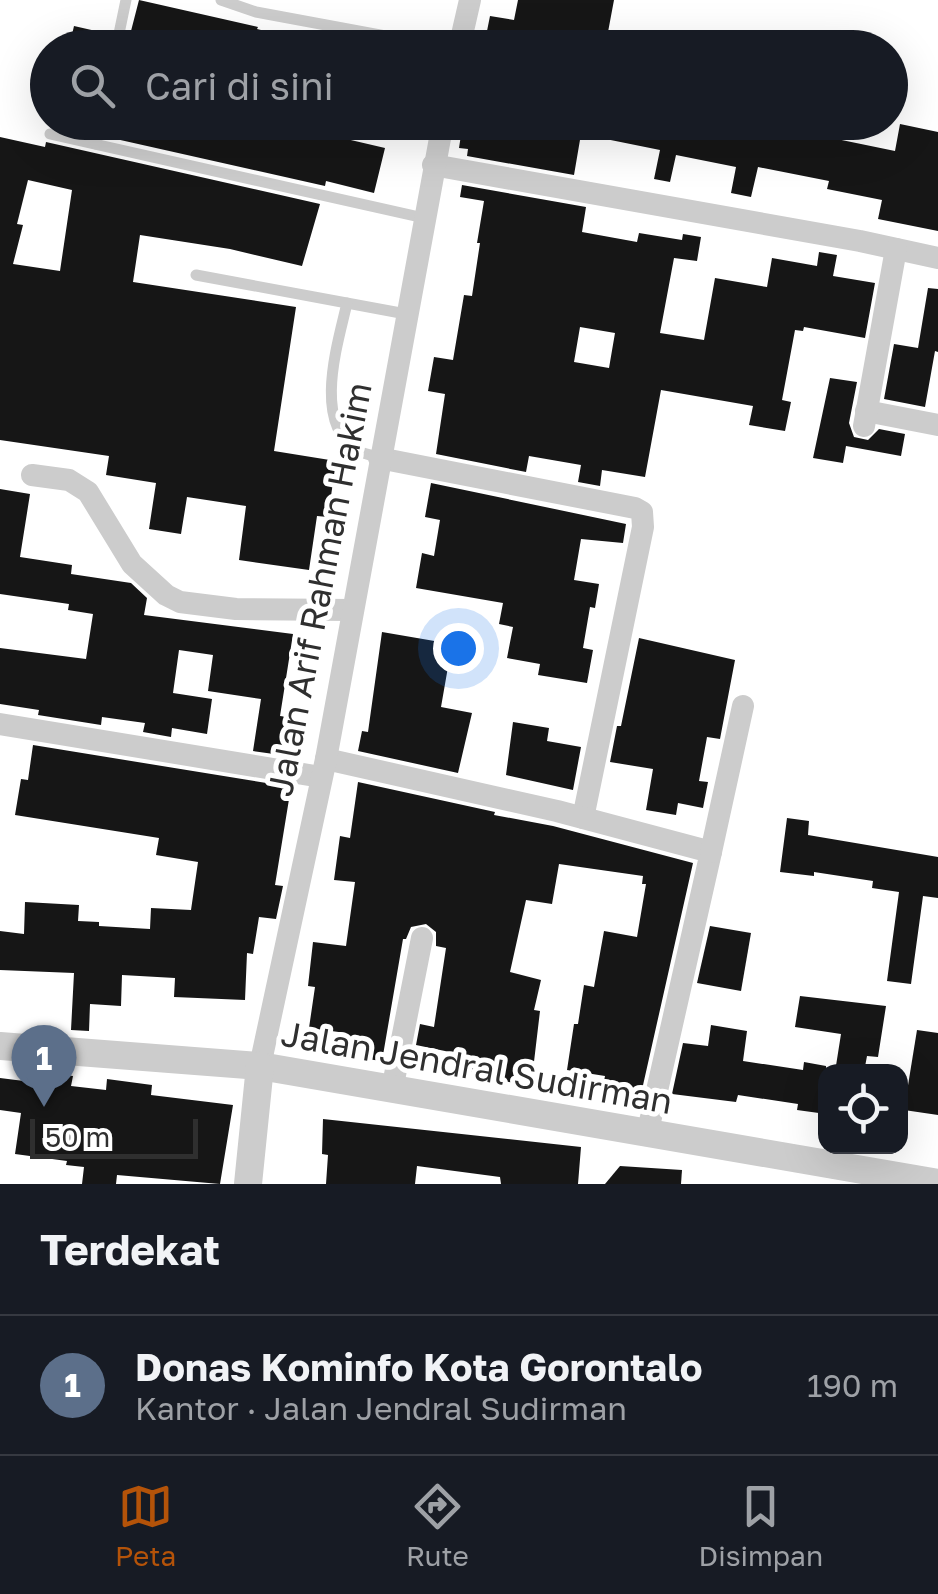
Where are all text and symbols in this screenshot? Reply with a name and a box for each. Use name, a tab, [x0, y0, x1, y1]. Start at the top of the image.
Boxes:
search box	[30, 30, 908, 140]
icon: search	[65, 58, 120, 113]
text: Cari di sini	[145, 63, 334, 108]
street label: Jalan Arif Rahman Hakim	[258, 378, 380, 800]
your location	[433, 623, 484, 674]
street label: Jalan Jendral Sudirman	[278, 1012, 676, 1122]
pin: 1	[12, 1024, 76, 1107]
map controls	[818, 1064, 908, 1154]
button: locate	[818, 1064, 908, 1154]
scale bar	[30, 1114, 198, 1158]
text: 50 m	[45, 1120, 110, 1153]
text: Terdekat	[40, 1224, 220, 1274]
text: Donas Kominfo Kota Gorontalo	[135, 1344, 703, 1389]
text: 1	[64, 1366, 81, 1404]
text: 190 m	[807, 1366, 898, 1404]
text: Kantor · Jalan Jendral Sudirman	[135, 1389, 627, 1427]
tab: Peta	[115, 1479, 176, 1572]
tab: Rute	[406, 1479, 469, 1572]
tab: Disimpan	[699, 1479, 823, 1572]

